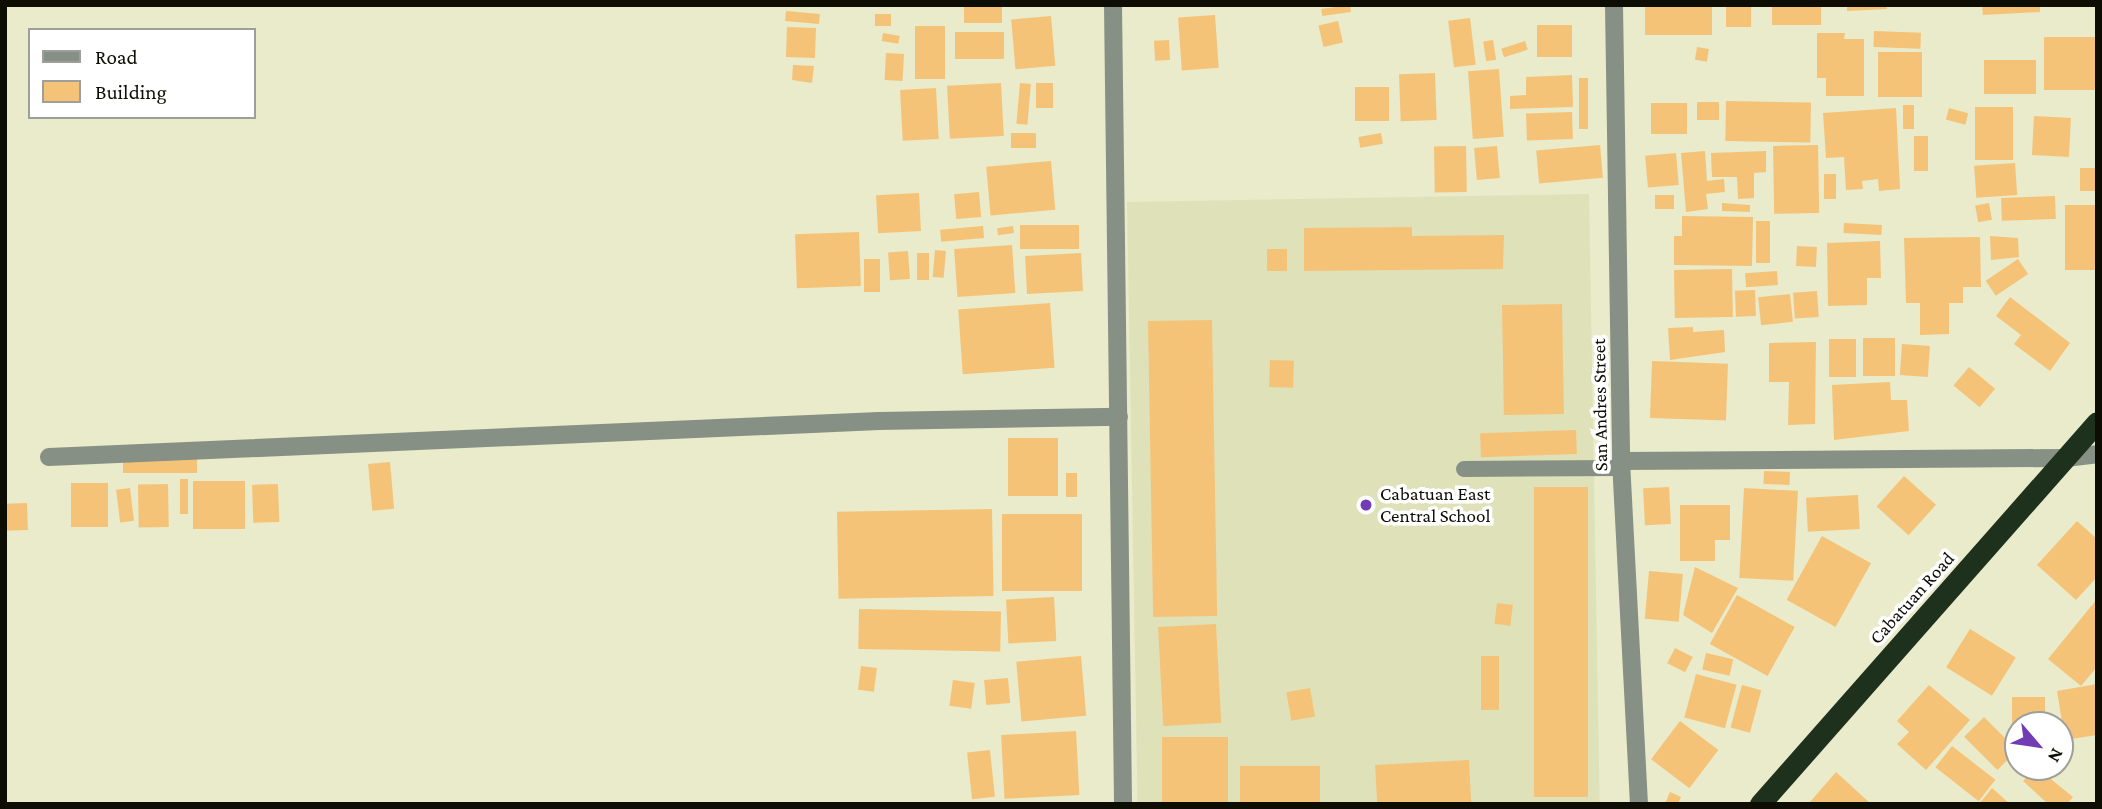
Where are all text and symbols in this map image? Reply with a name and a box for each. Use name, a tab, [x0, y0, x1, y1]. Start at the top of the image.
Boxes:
legend	[28, 28, 256, 119]
text: Road	[95, 45, 138, 69]
text: Building	[95, 80, 167, 104]
street label: San Andres Street	[1587, 338, 1613, 472]
place label: Cabatuan East Central School	[1380, 483, 1490, 527]
marker: Cabatuan East Central School	[1358, 497, 1374, 513]
street label: Cabatuan Road	[1865, 547, 1959, 649]
north arrow	[2004, 711, 2074, 781]
text: N	[2044, 745, 2068, 766]

